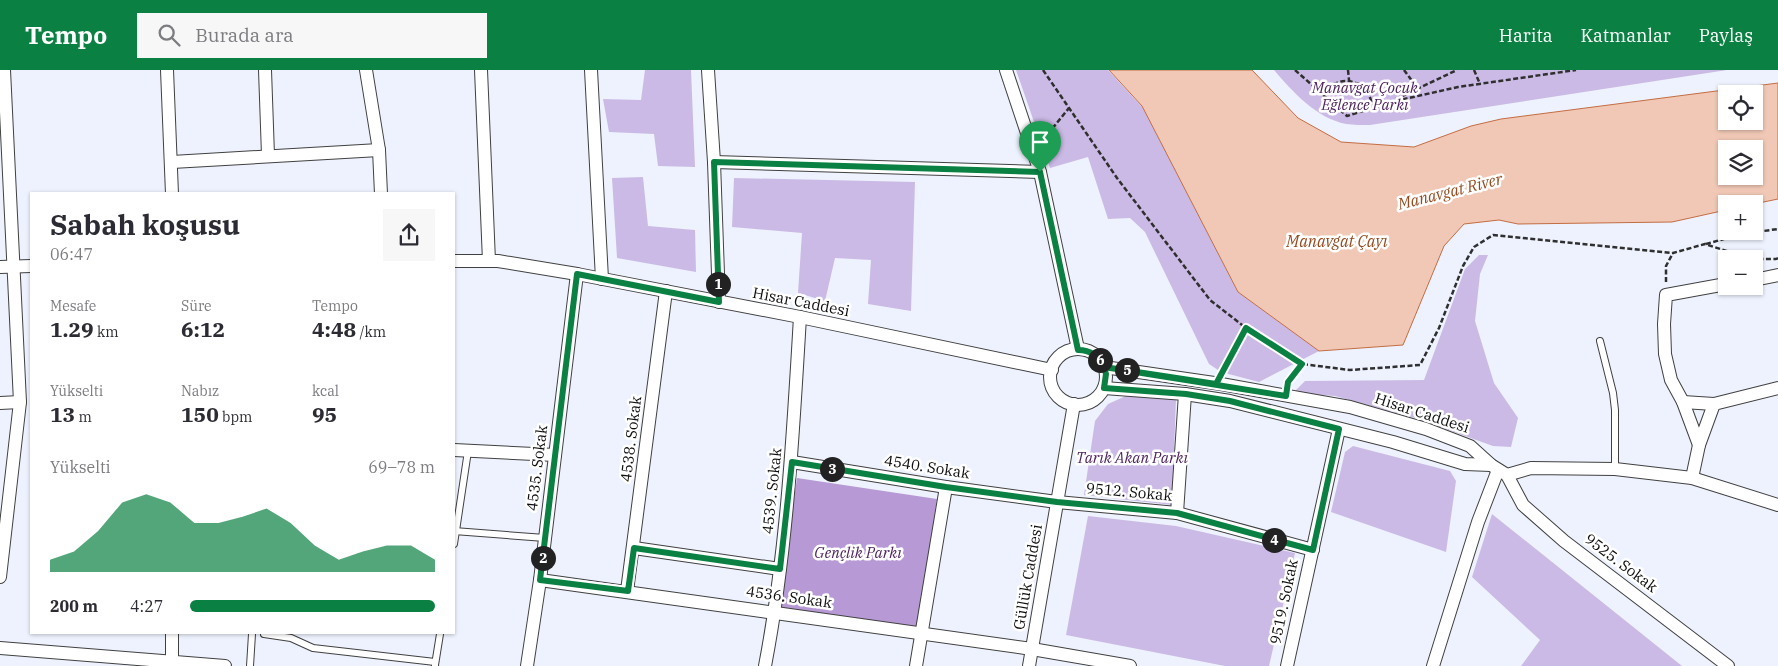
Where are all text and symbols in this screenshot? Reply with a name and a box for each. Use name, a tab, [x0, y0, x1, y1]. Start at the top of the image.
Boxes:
search box	[137, 13, 487, 58]
text: Tempo	[25, 19, 107, 51]
icon: search	[155, 21, 183, 49]
text: Burada ara	[195, 23, 294, 47]
text: Harita	[1499, 24, 1553, 47]
text: Katmanlar	[1581, 24, 1671, 47]
text: Paylaş	[1699, 24, 1753, 47]
park label: Manavgat Çocuk Eğlence Parkı	[1311, 78, 1418, 114]
map controls	[1718, 85, 1763, 295]
button: locate	[1718, 85, 1763, 130]
pin	[1019, 121, 1061, 172]
icon: arrive	[1026, 128, 1054, 156]
button: layers	[1718, 140, 1763, 185]
water label: Manavgat River	[1395, 168, 1505, 214]
button: +	[1718, 195, 1763, 240]
text: Sabah koşusu	[50, 206, 240, 243]
button: share	[383, 209, 435, 261]
water label: Manavgat Çayı	[1285, 231, 1388, 251]
text: 06:47	[50, 244, 93, 264]
button: −	[1718, 250, 1763, 295]
pin: 1	[706, 272, 730, 296]
text: 1	[714, 275, 723, 293]
street label: Hisar Caddesi	[751, 283, 851, 320]
text: Mesafe	[50, 297, 96, 315]
text: Süre	[181, 297, 212, 315]
text: Tempo	[312, 297, 358, 315]
text: 1.29	[50, 315, 94, 343]
text: 6:12	[181, 315, 225, 343]
text: 4:48	[312, 315, 356, 343]
text: km	[94, 323, 119, 341]
text: /km	[356, 323, 386, 341]
pin: 6	[1088, 348, 1112, 372]
text: 6	[1096, 351, 1105, 369]
pin: 5	[1114, 358, 1140, 382]
text: 5	[1123, 361, 1132, 379]
text: Yükselti	[50, 382, 103, 400]
text: Nabız	[181, 382, 219, 400]
text: kcal	[312, 382, 339, 400]
street label: Hisar Caddesi	[1372, 388, 1472, 437]
street label: 4538. Sokak	[616, 395, 645, 483]
text: 13	[50, 400, 75, 428]
text: 150	[181, 400, 219, 428]
text: 95	[312, 400, 337, 428]
text: m	[75, 408, 92, 426]
text: bpm	[219, 408, 252, 426]
street label: 4535. Sokak	[522, 424, 551, 512]
street label: 4539. Sokak	[758, 447, 785, 535]
park label: Tarık Akan Parkı	[1076, 448, 1188, 467]
street label: 4540. Sokak	[883, 450, 972, 483]
pin: 3	[820, 456, 844, 482]
text: Yükselti	[50, 457, 111, 477]
text: 69–78 m	[368, 457, 435, 477]
text: 3	[828, 460, 837, 478]
street label: 9512. Sokak	[1085, 478, 1173, 505]
street label: Güllük Caddesi	[1009, 522, 1046, 631]
pin: 4	[1262, 528, 1286, 552]
street label: 9525. Sokak	[1581, 529, 1662, 596]
text: 4	[1270, 531, 1279, 549]
park label: Gençlik Parkı	[814, 543, 902, 562]
pin: 2	[530, 546, 556, 570]
text: 2	[539, 549, 548, 567]
street label: 9519. Sokak	[1265, 557, 1302, 646]
street label: 4536. Sokak	[745, 581, 833, 612]
text: 200 m	[50, 596, 98, 616]
text: 4:27	[130, 596, 163, 616]

